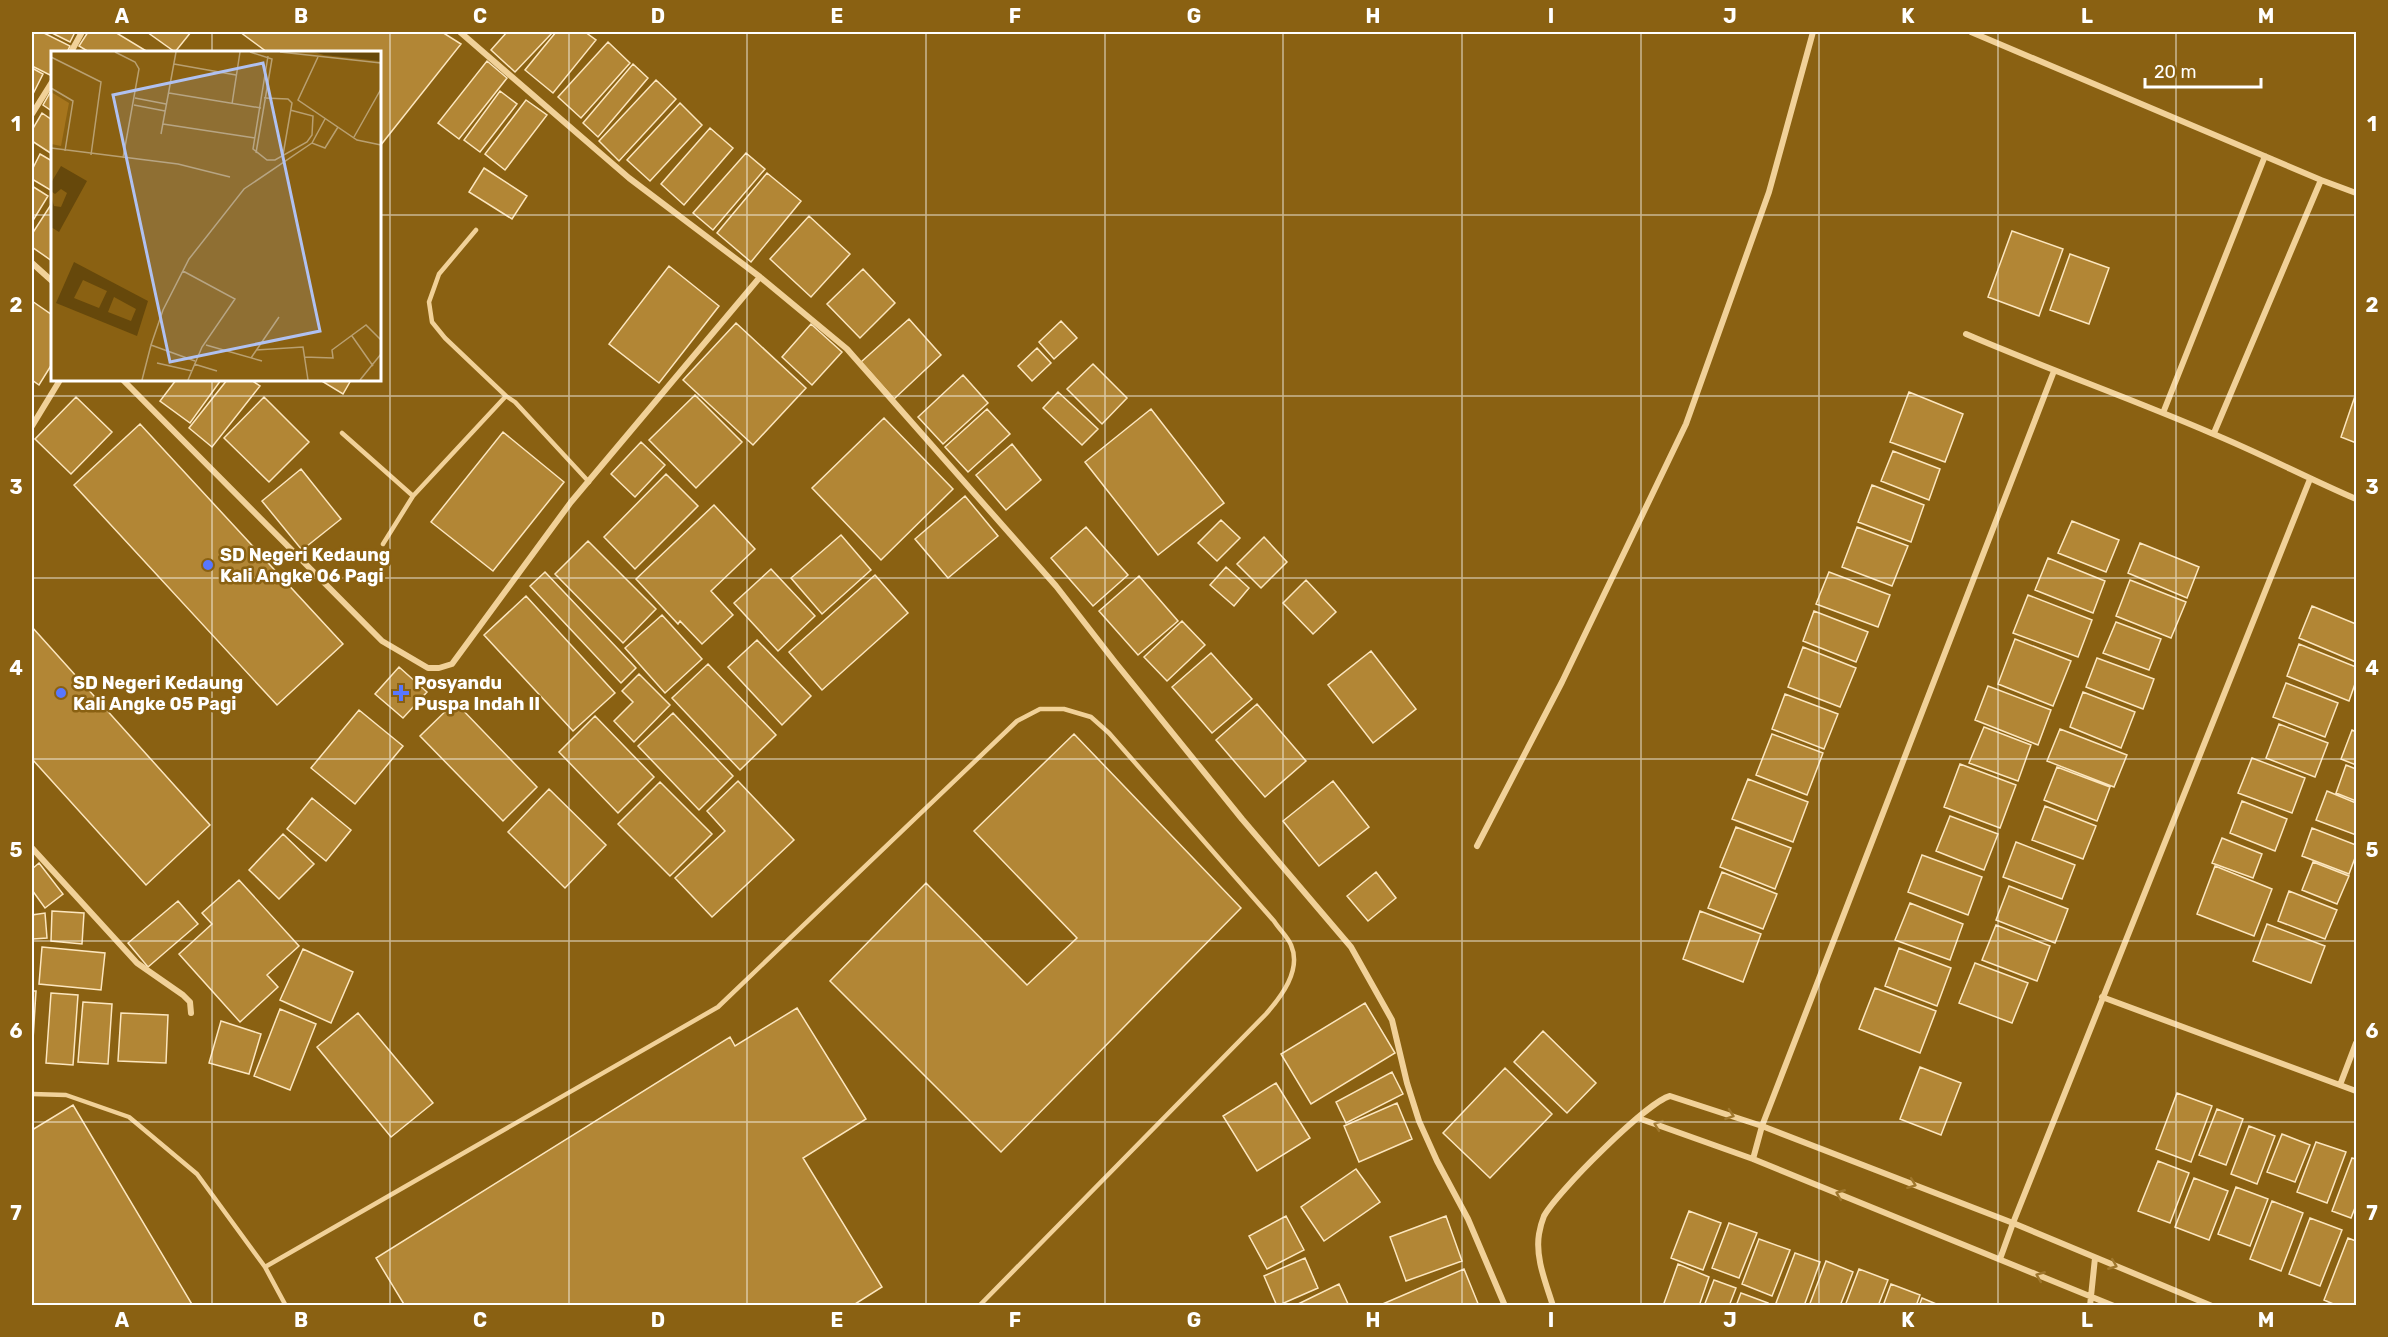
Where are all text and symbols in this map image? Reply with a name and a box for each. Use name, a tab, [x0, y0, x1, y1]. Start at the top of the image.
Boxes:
text: A	[115, 4, 130, 28]
text: B	[294, 4, 308, 28]
text: C	[473, 4, 487, 28]
text: D	[651, 4, 665, 28]
text: E	[831, 4, 843, 28]
text: F	[1009, 4, 1021, 28]
text: G	[1187, 4, 1201, 28]
text: H	[1366, 4, 1380, 28]
text: I	[1548, 4, 1554, 28]
text: J	[1723, 4, 1737, 28]
text: K	[1901, 4, 1915, 28]
text: L	[2081, 4, 2093, 28]
text: M	[2258, 4, 2274, 28]
inset map	[51, 51, 381, 381]
scale bar	[2145, 51, 2260, 89]
text: 20 m	[2154, 61, 2196, 83]
text: 1	[11, 112, 21, 136]
text: 1	[2367, 112, 2377, 136]
text: 2	[10, 293, 23, 317]
text: 2	[2366, 293, 2379, 317]
text: 3	[9, 475, 23, 499]
text: 3	[2365, 475, 2379, 499]
place label: SD Negeri Kedaung Kali Angke 06 Pagi	[220, 544, 390, 587]
marker: SD Negeri Kedaung Kali Angke 06 Pagi	[201, 558, 215, 572]
text: 4	[9, 656, 23, 680]
text: 4	[2365, 656, 2379, 680]
place label: SD Negeri Kedaung Kali Angke 05 Pagi	[73, 672, 243, 715]
place label: Posyandu Puspa Indah II	[414, 672, 540, 715]
marker: Posyandu Puspa Indah II	[392, 684, 410, 702]
marker: SD Negeri Kedaung Kali Angke 05 Pagi	[54, 686, 68, 700]
text: 5	[10, 838, 23, 862]
text: 5	[2366, 838, 2379, 862]
text: 6	[9, 1019, 23, 1043]
text: 6	[2365, 1019, 2379, 1043]
one-way arrow	[1724, 1108, 1735, 1121]
one-way arrow	[1653, 1120, 1664, 1133]
one-way arrow	[1906, 1177, 1917, 1189]
one-way arrow	[1835, 1189, 1846, 1201]
text: 7	[10, 1201, 22, 1225]
text: 7	[2366, 1201, 2378, 1225]
one-way arrow	[2107, 1258, 2117, 1271]
one-way arrow	[2035, 1271, 2046, 1283]
text: A	[115, 1308, 130, 1332]
text: B	[294, 1308, 308, 1332]
text: C	[473, 1308, 487, 1332]
text: D	[651, 1308, 665, 1332]
text: E	[831, 1308, 843, 1332]
text: F	[1009, 1308, 1021, 1332]
text: G	[1187, 1308, 1201, 1332]
text: H	[1366, 1308, 1380, 1332]
text: I	[1548, 1308, 1554, 1332]
text: J	[1723, 1308, 1737, 1332]
text: K	[1901, 1308, 1915, 1332]
text: L	[2081, 1308, 2093, 1332]
text: M	[2258, 1308, 2274, 1332]

